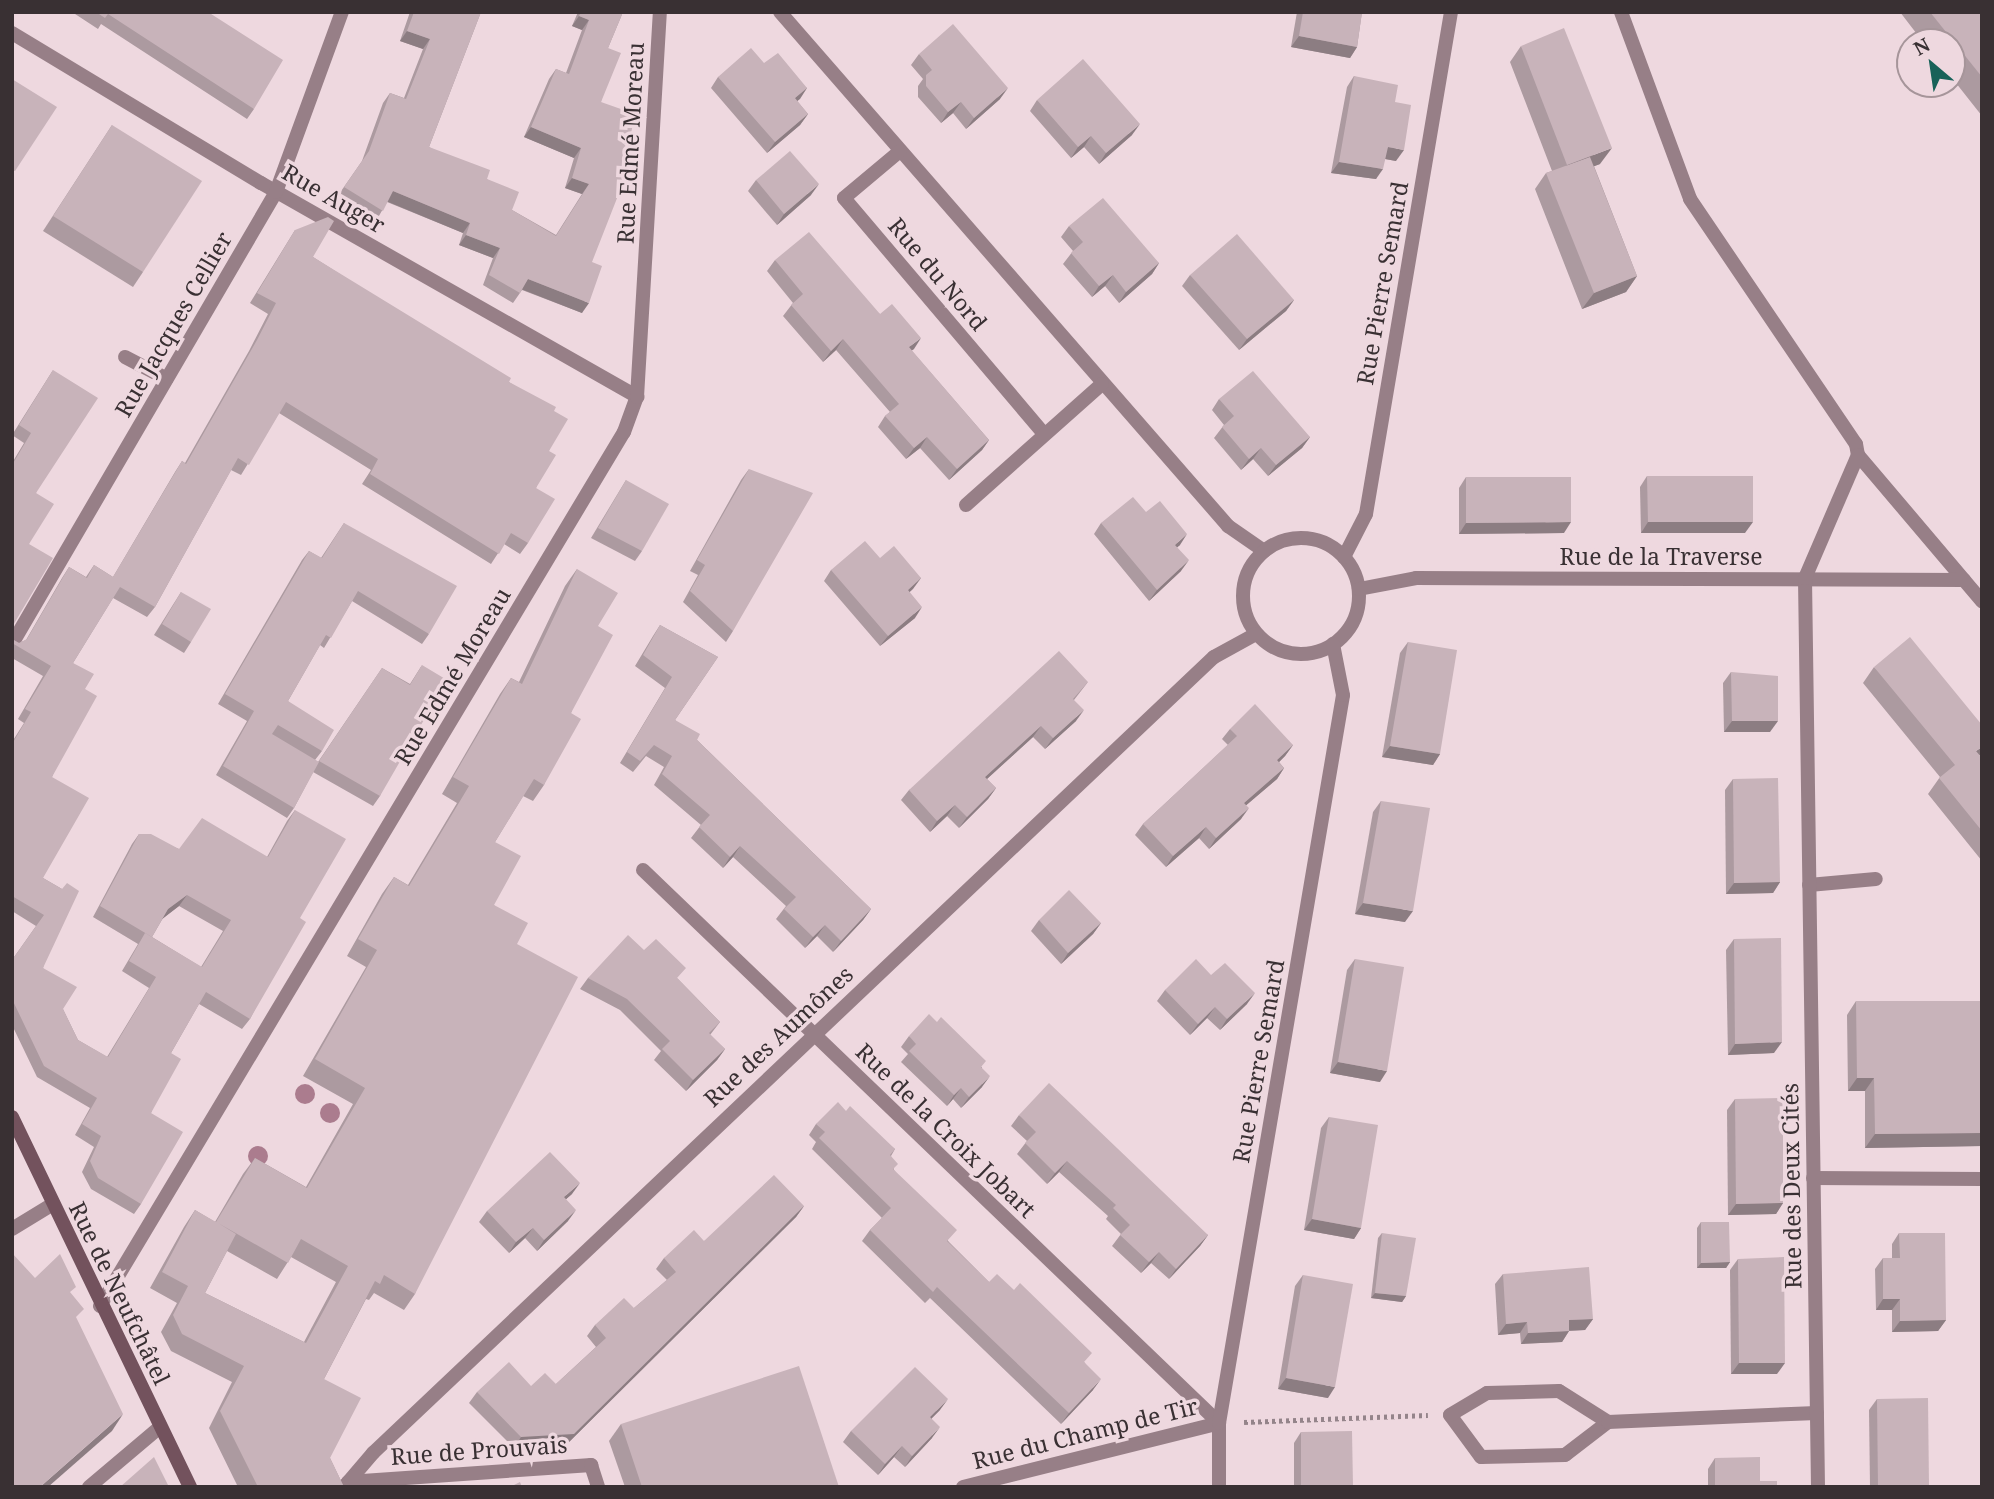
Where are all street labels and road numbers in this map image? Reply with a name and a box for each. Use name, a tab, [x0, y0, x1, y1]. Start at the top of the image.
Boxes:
street label: Rue Edmé Moreau	[611, 41, 649, 245]
street label: Rue Auger	[278, 158, 390, 238]
street label: Rue Pierre Semard	[1351, 179, 1413, 387]
street label: Rue du Nord	[883, 212, 993, 336]
street label: Rue Jacques Cellier	[109, 227, 237, 421]
street label: Rue de la Traverse	[1560, 542, 1762, 570]
street label: Rue Edmé Moreau	[388, 582, 516, 770]
street label: Rue Pierre Semard	[1227, 957, 1289, 1165]
street label: Rue des Aumônes	[698, 960, 858, 1112]
street label: Rue de la Croix Jobart	[851, 1037, 1041, 1223]
street label: Rue des Deux Cités	[1775, 1083, 1807, 1289]
street label: Rue de Neufchâtel	[64, 1197, 176, 1389]
street label: Rue du Champ de Tir	[970, 1392, 1200, 1474]
street label: Rue de Prouvais	[390, 1430, 568, 1470]

